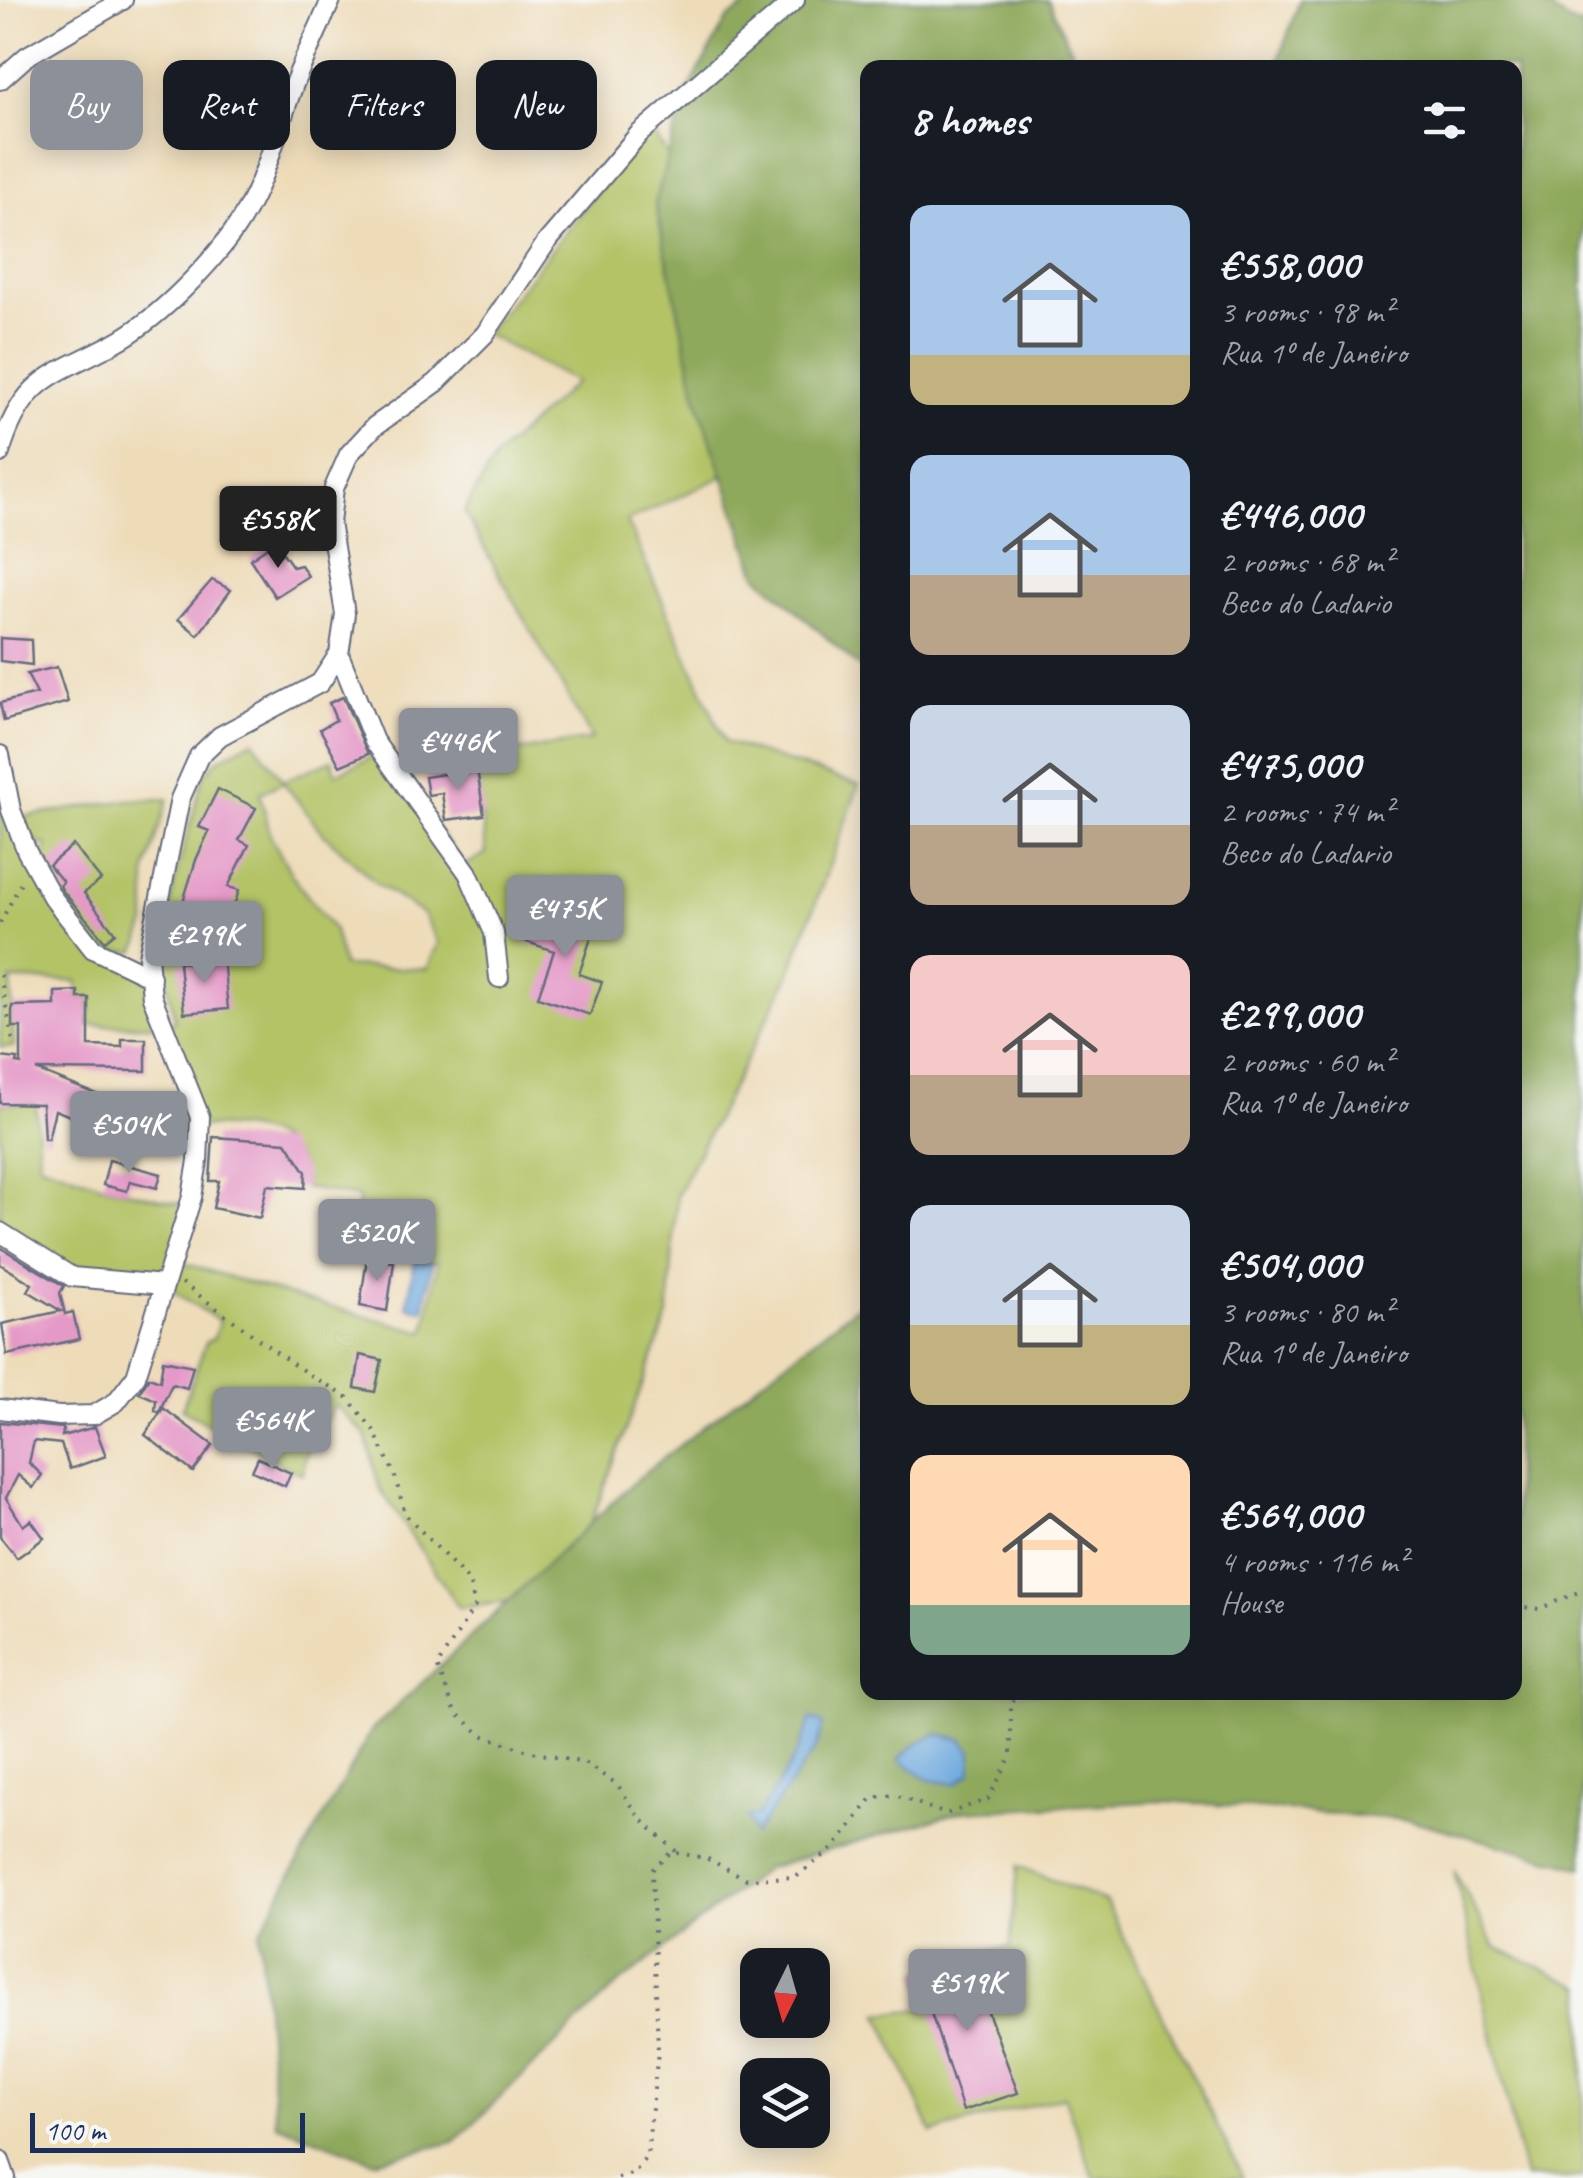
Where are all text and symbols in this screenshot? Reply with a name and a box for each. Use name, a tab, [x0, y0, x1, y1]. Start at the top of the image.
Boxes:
chip: Buy	[30, 60, 143, 150]
chip: Rent	[163, 60, 290, 150]
chip: Filters	[310, 60, 456, 150]
chip: New	[476, 60, 597, 150]
icon: filters	[1417, 93, 1472, 148]
text: 8 homes	[910, 94, 1029, 147]
text: €558,000	[1220, 238, 1359, 291]
icon: home	[990, 245, 1110, 365]
text: 3 rooms · 98 m²	[1220, 291, 1393, 332]
text: Rua 1º de Janeiro	[1220, 332, 1407, 373]
pin: €558K	[208, 486, 348, 571]
text: €446,000	[1220, 488, 1362, 541]
icon: home	[990, 495, 1110, 615]
text: €558K	[242, 498, 314, 539]
text: 2 rooms · 68 m²	[1220, 541, 1393, 582]
text: Beco do Ladario	[1220, 582, 1391, 623]
pin: €446K	[388, 708, 528, 793]
text: €446K	[421, 720, 495, 761]
text: €475,000	[1220, 738, 1360, 791]
icon: home	[990, 745, 1110, 865]
text: 2 rooms · 74 m²	[1220, 791, 1393, 832]
text: Beco do Ladario	[1220, 832, 1391, 873]
pin: €475K	[495, 875, 635, 960]
text: €475K	[528, 887, 602, 928]
pin: €299K	[134, 901, 274, 986]
text: €299K	[167, 913, 241, 954]
text: €299,000	[1220, 988, 1360, 1041]
icon: home	[990, 995, 1110, 1115]
text: 2 rooms · 60 m²	[1220, 1041, 1393, 1082]
text: Rua 1º de Janeiro	[1220, 1082, 1407, 1123]
pin: €504K	[59, 1091, 199, 1176]
text: €504K	[92, 1103, 166, 1144]
pin: €520K	[307, 1199, 447, 1284]
text: €520K	[340, 1211, 414, 1252]
text: €504,000	[1220, 1238, 1360, 1291]
icon: home	[990, 1245, 1110, 1365]
text: 3 rooms · 80 m²	[1220, 1291, 1393, 1332]
text: Rua 1º de Janeiro	[1220, 1332, 1407, 1373]
pin: €564K	[202, 1387, 342, 1472]
text: €564K	[235, 1399, 309, 1440]
text: €564,000	[1220, 1488, 1361, 1541]
icon: home	[990, 1495, 1110, 1615]
text: 4 rooms · 116 m²	[1220, 1541, 1407, 1582]
text: House	[1220, 1582, 1282, 1623]
north arrow	[740, 1948, 830, 2038]
map controls	[740, 1948, 830, 2148]
pin: €519K	[897, 1949, 1037, 2034]
text: €519K	[931, 1961, 1003, 2002]
button: layers	[740, 2058, 830, 2148]
scale bar	[30, 2108, 305, 2152]
text: 100 m	[45, 2113, 105, 2148]

